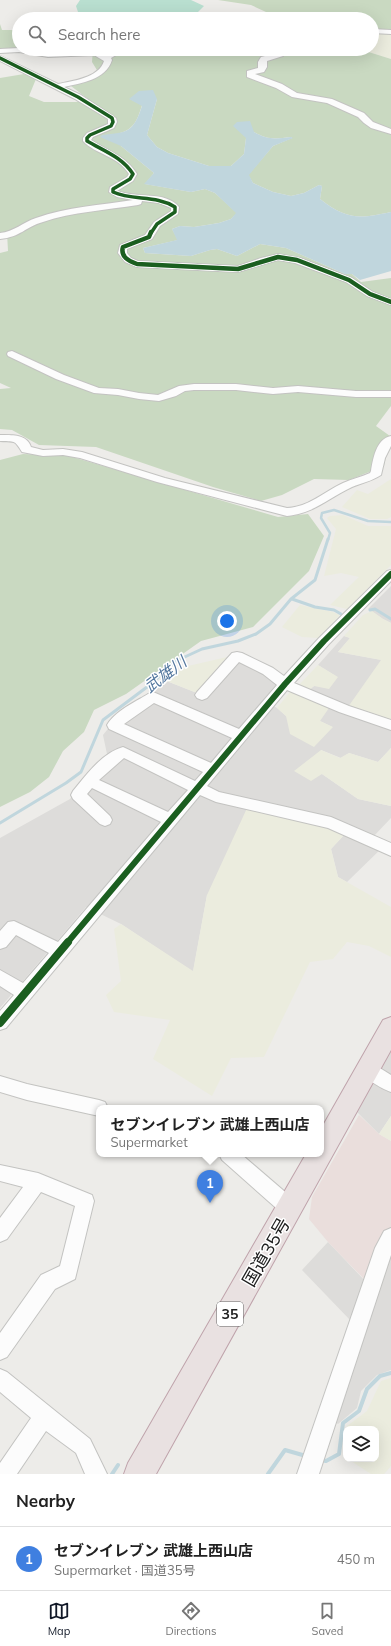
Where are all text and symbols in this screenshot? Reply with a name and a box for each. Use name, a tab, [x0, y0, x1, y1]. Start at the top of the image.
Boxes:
search box	[12, 12, 379, 56]
icon: search	[26, 23, 48, 45]
text: Search here	[58, 25, 140, 44]
your location	[217, 611, 237, 631]
water label: 武雄川	[140, 650, 192, 696]
popup	[96, 1105, 324, 1157]
text: セブンイレブン 武雄上西山店	[110, 1115, 310, 1134]
text: Supermarket	[110, 1134, 188, 1150]
pin: 1	[197, 1170, 223, 1203]
street label: 国道35号	[237, 1214, 295, 1290]
road number: 35	[217, 1302, 243, 1326]
map controls	[343, 1426, 379, 1462]
button: layers	[343, 1426, 379, 1462]
text: Nearby	[16, 1490, 75, 1511]
text: セブンイレブン 武雄上西山店	[54, 1541, 253, 1560]
text: 1	[25, 1551, 33, 1567]
text: 450 m	[337, 1551, 375, 1567]
text: Supermarket · 国道35号	[54, 1562, 196, 1578]
tab: Map	[48, 1600, 70, 1638]
tab: Directions	[166, 1600, 216, 1638]
tab: Saved	[312, 1600, 343, 1638]

